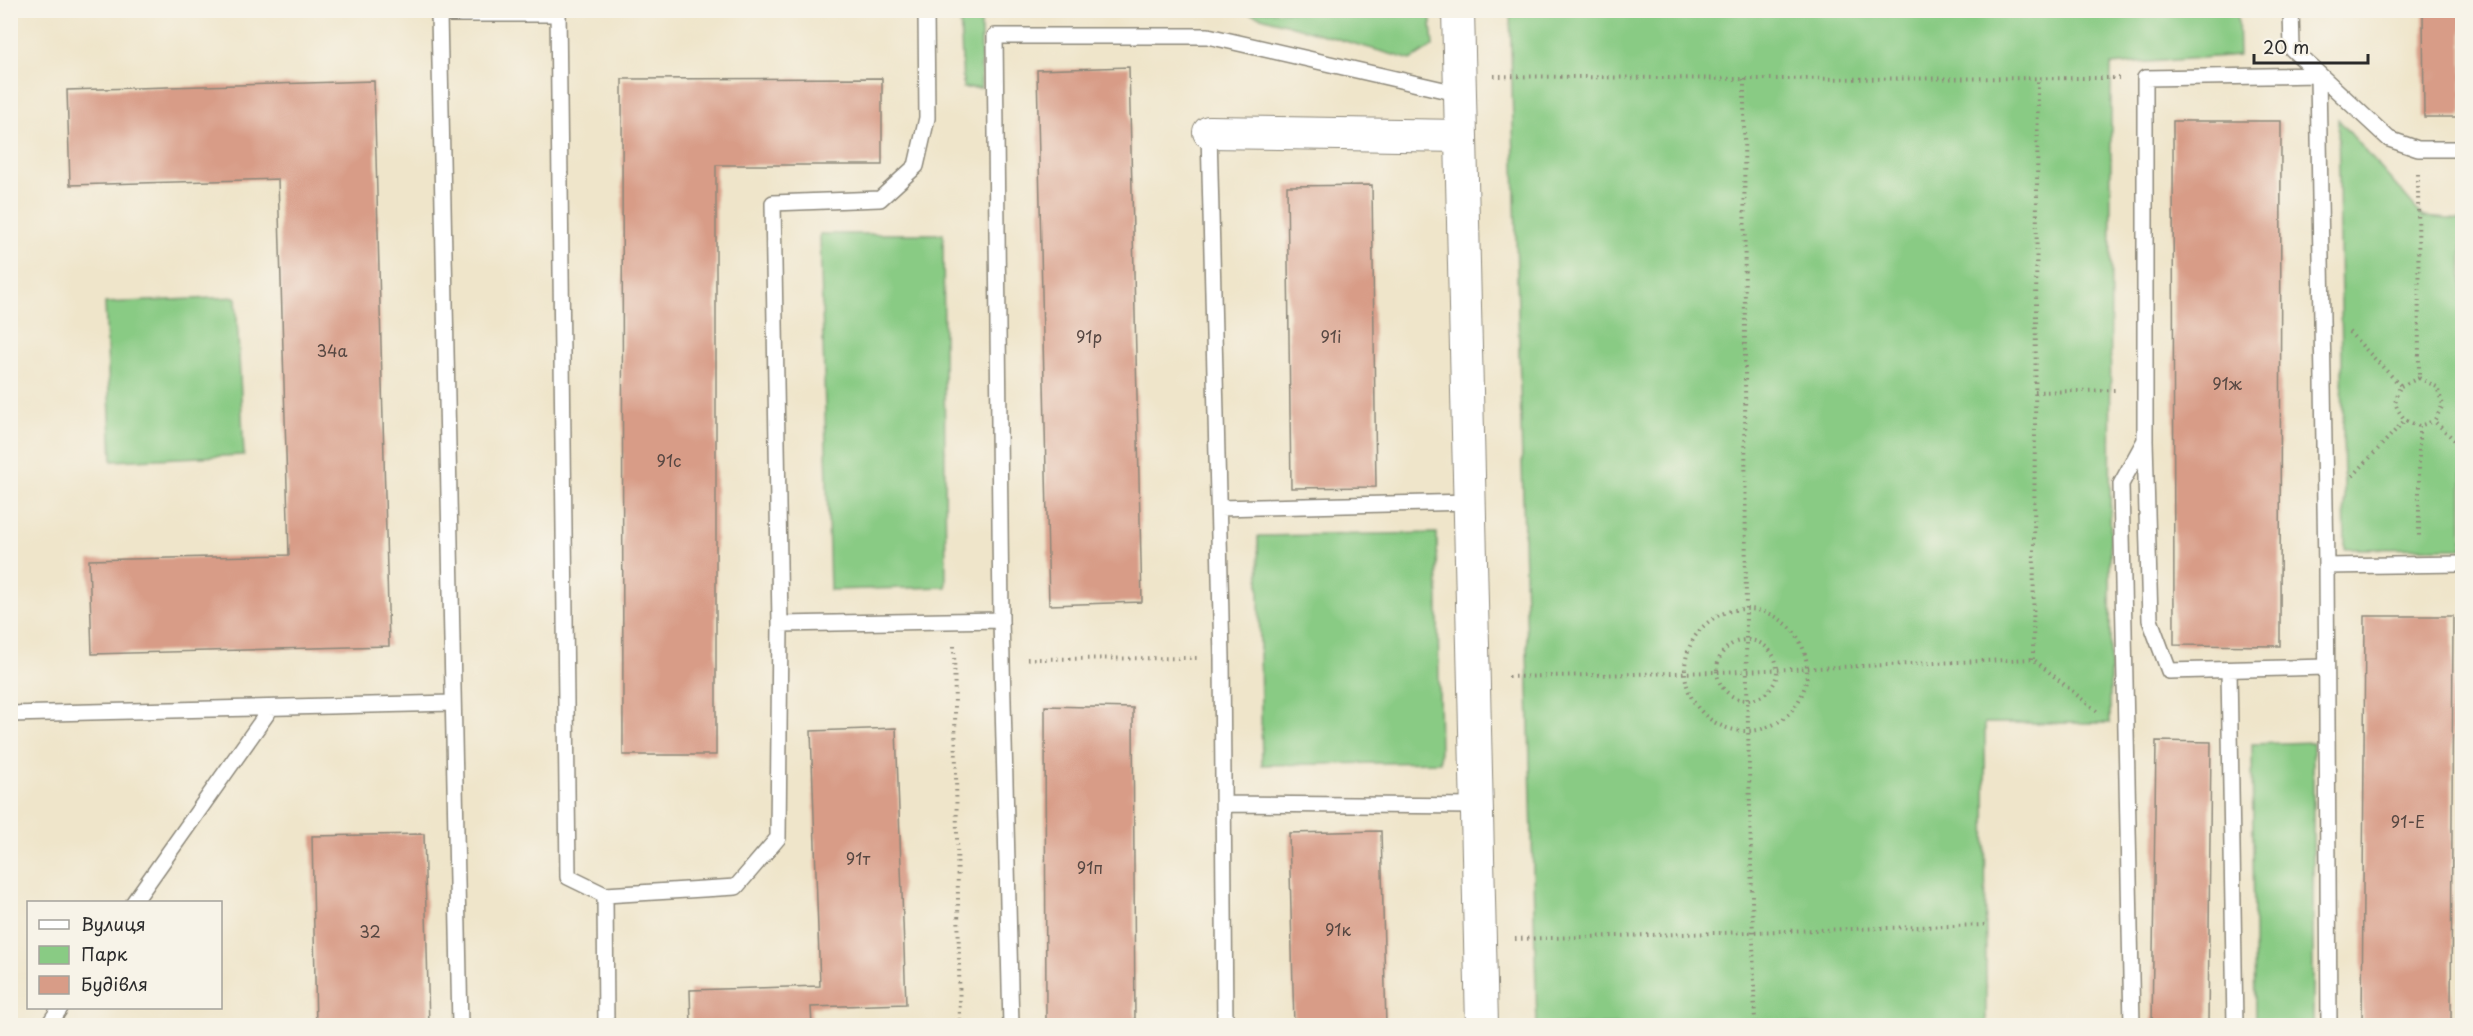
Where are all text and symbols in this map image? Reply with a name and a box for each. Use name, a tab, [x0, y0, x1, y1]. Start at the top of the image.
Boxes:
scale bar	[2254, 27, 2368, 65]
text: 20 m	[2263, 33, 2309, 60]
house number: 91р	[1076, 324, 1102, 348]
house number: 91і	[1320, 324, 1342, 348]
house number: 34а	[316, 338, 348, 362]
house number: 91ж	[2212, 371, 2243, 395]
house number: 91с	[657, 448, 681, 472]
house number: 91-Е	[2391, 809, 2425, 833]
house number: 91т	[846, 846, 870, 870]
house number: 91п	[1077, 855, 1103, 879]
legend	[27, 901, 222, 1009]
text: Вулиця	[81, 910, 146, 937]
house number: 91к	[1325, 917, 1352, 941]
house number: 32	[359, 919, 381, 943]
text: Парк	[81, 940, 128, 967]
text: Будівля	[81, 970, 148, 997]

